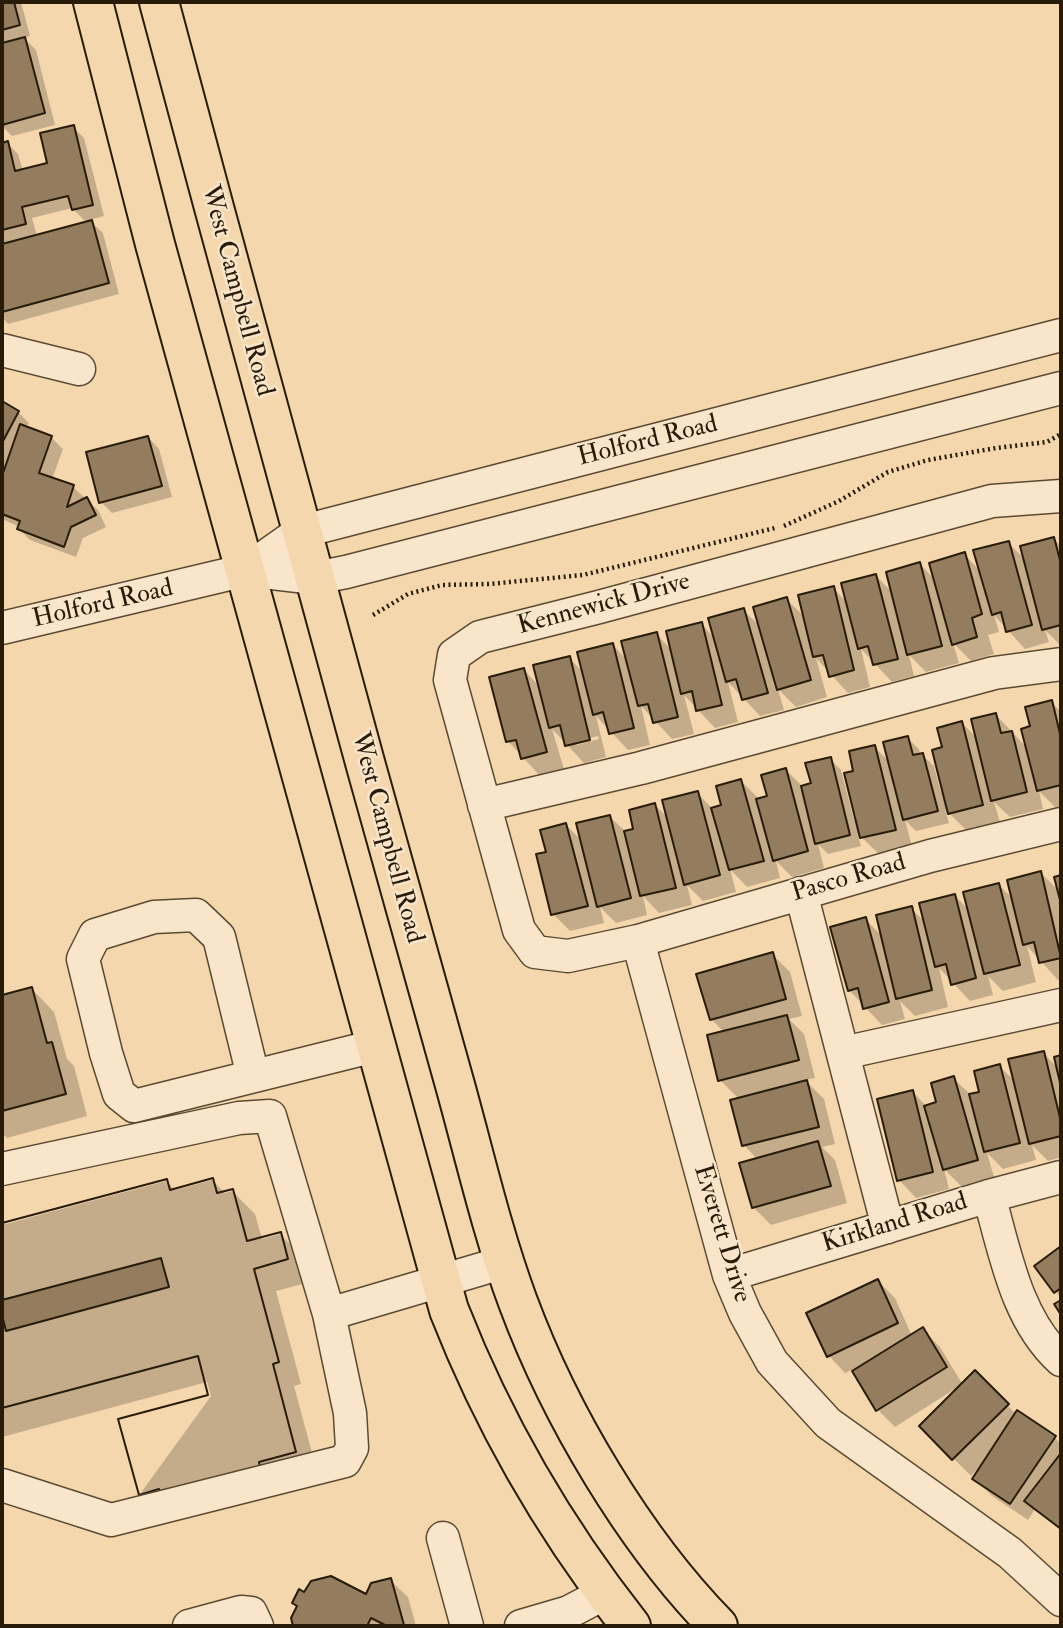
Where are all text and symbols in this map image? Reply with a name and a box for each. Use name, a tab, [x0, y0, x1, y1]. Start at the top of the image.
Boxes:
street label: West Campbell Road	[193, 182, 279, 400]
street label: Holford Road	[575, 410, 721, 474]
street label: Kennewick Drive	[514, 567, 694, 643]
street label: Holford Road	[30, 574, 176, 636]
street label: West Campbell Road	[343, 729, 429, 947]
street label: Pasco Road	[789, 848, 909, 910]
street label: Everett Drive	[685, 1161, 757, 1307]
street label: Kirkland Road	[819, 1187, 971, 1261]

